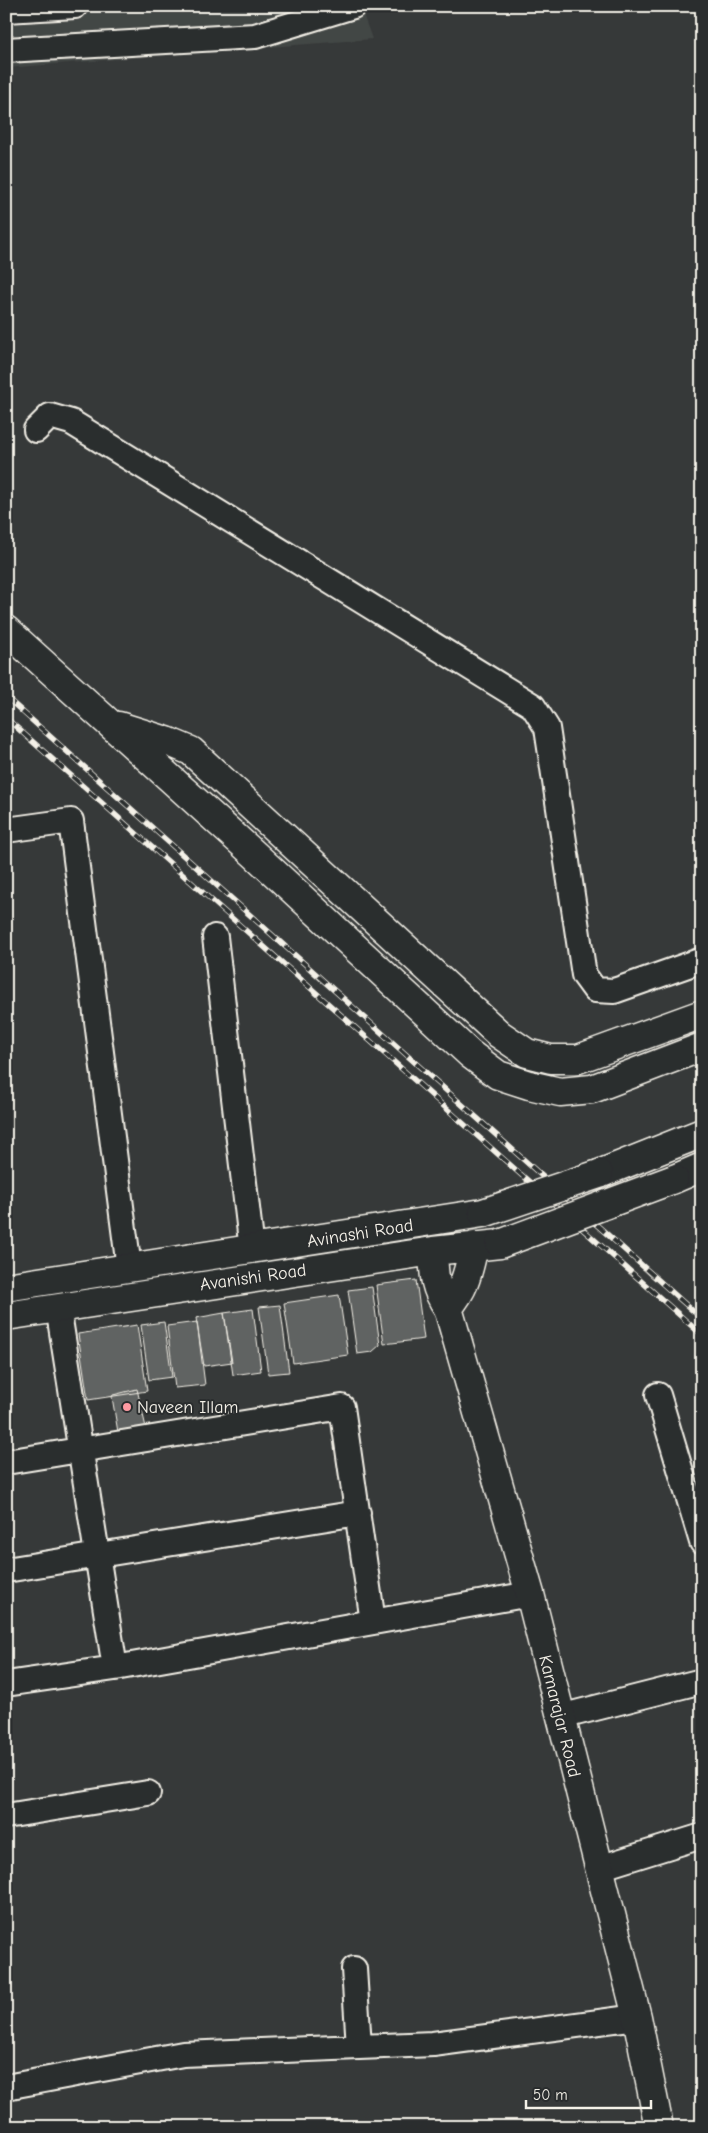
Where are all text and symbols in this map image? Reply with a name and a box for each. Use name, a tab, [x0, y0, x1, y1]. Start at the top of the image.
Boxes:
street label: Avinashi Road	[305, 1215, 415, 1252]
street label: Avanishi Road	[199, 1260, 308, 1295]
place label: Naveen Illam	[137, 1397, 238, 1418]
marker: Naveen Illam	[121, 1401, 133, 1413]
street label: Kamarajar Road	[534, 1653, 585, 1779]
scale bar	[526, 2078, 650, 2110]
text: 50 m	[533, 2086, 568, 2104]

